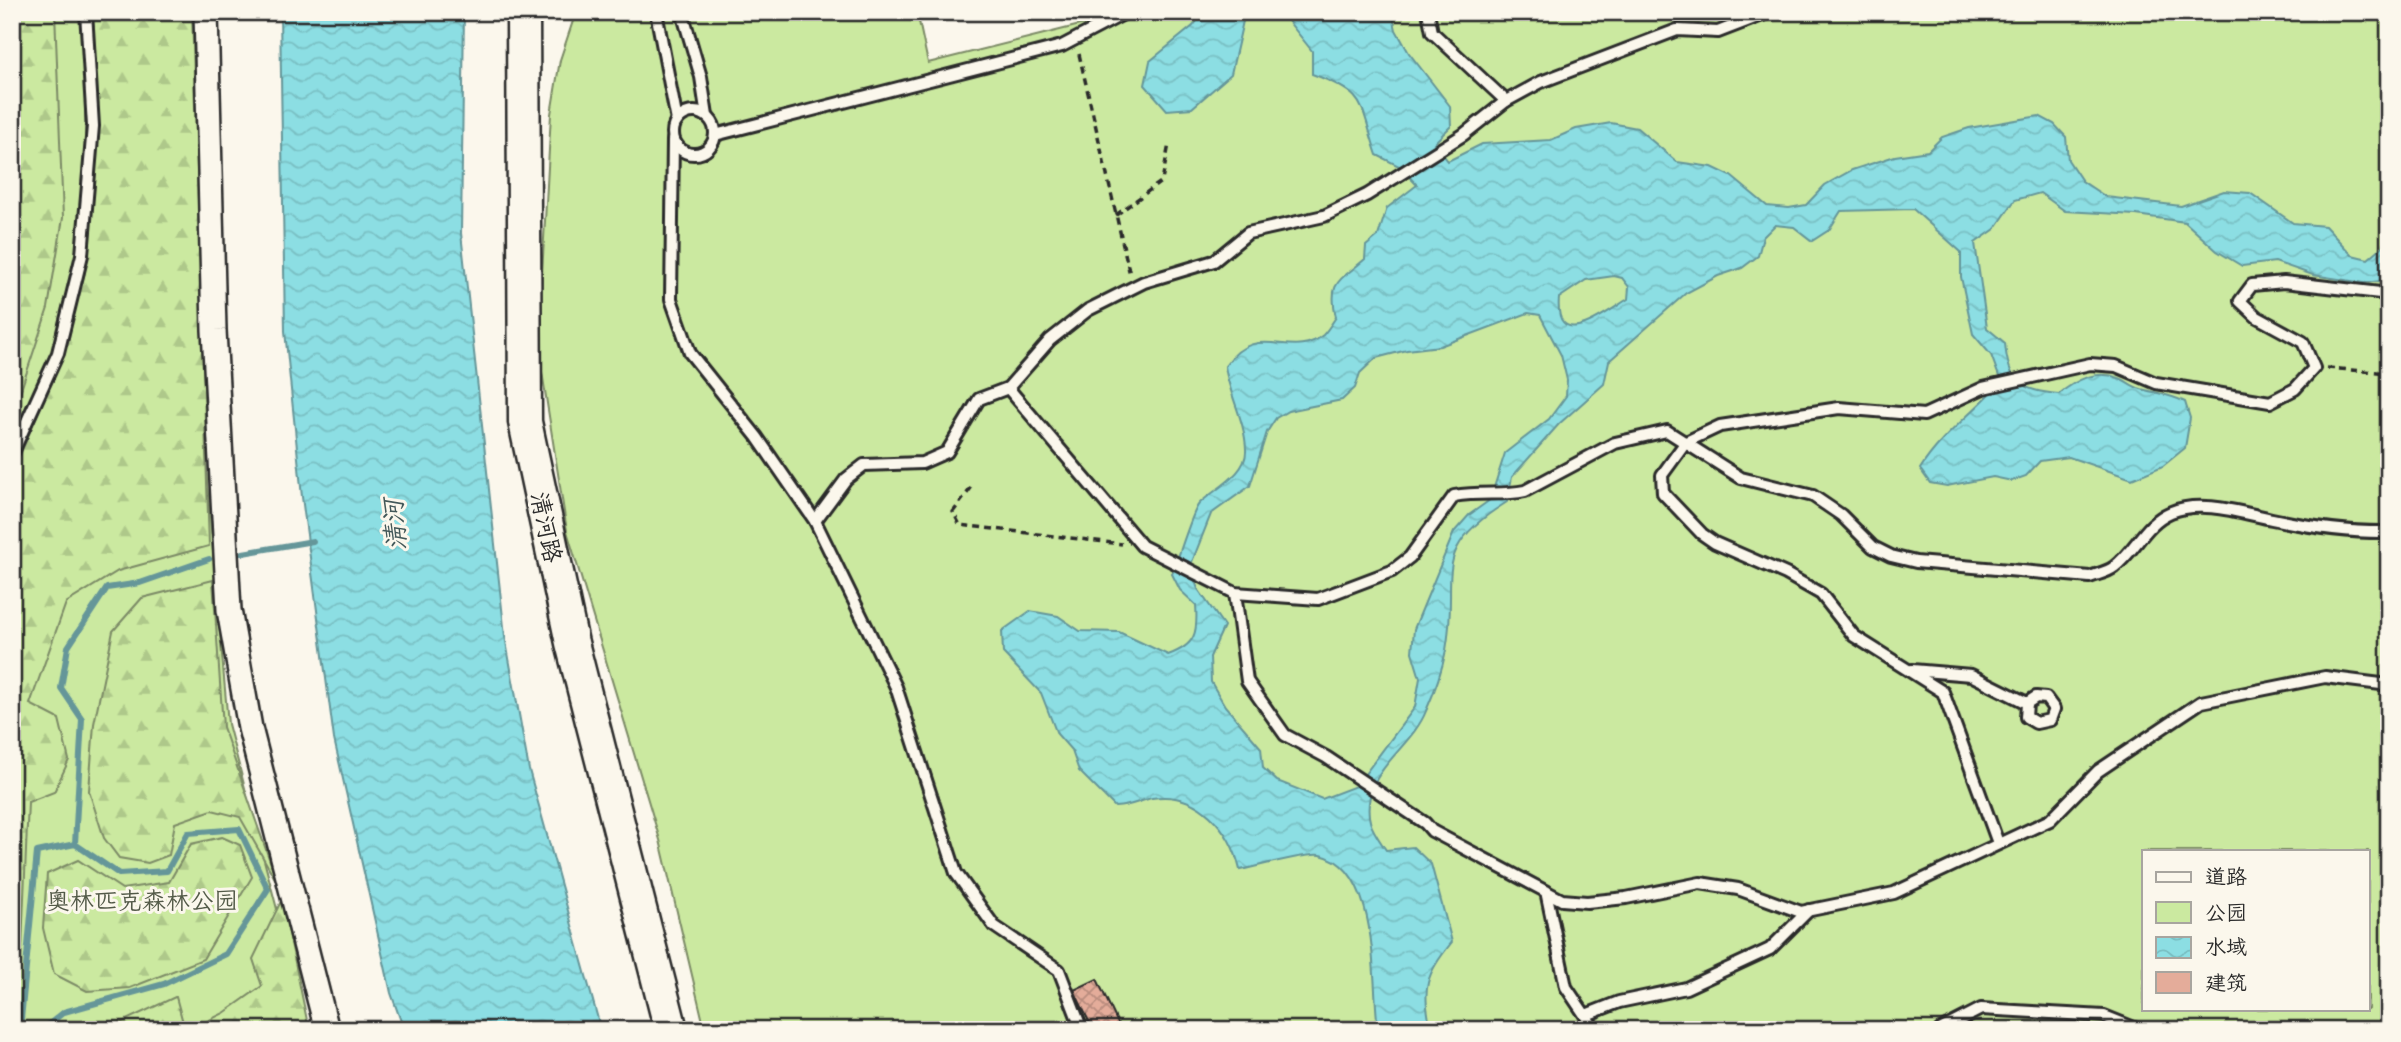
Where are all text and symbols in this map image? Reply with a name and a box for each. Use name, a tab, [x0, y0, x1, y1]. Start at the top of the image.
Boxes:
street label: 清河路	[525, 489, 569, 565]
water label: 清河	[375, 494, 413, 552]
legend	[2142, 850, 2370, 1010]
text: 道路	[2205, 863, 2247, 890]
park label: 奥林匹克森林公园	[46, 885, 238, 915]
text: 公园	[2205, 899, 2247, 926]
text: 水域	[2205, 933, 2247, 960]
text: 建筑	[2205, 969, 2247, 996]

